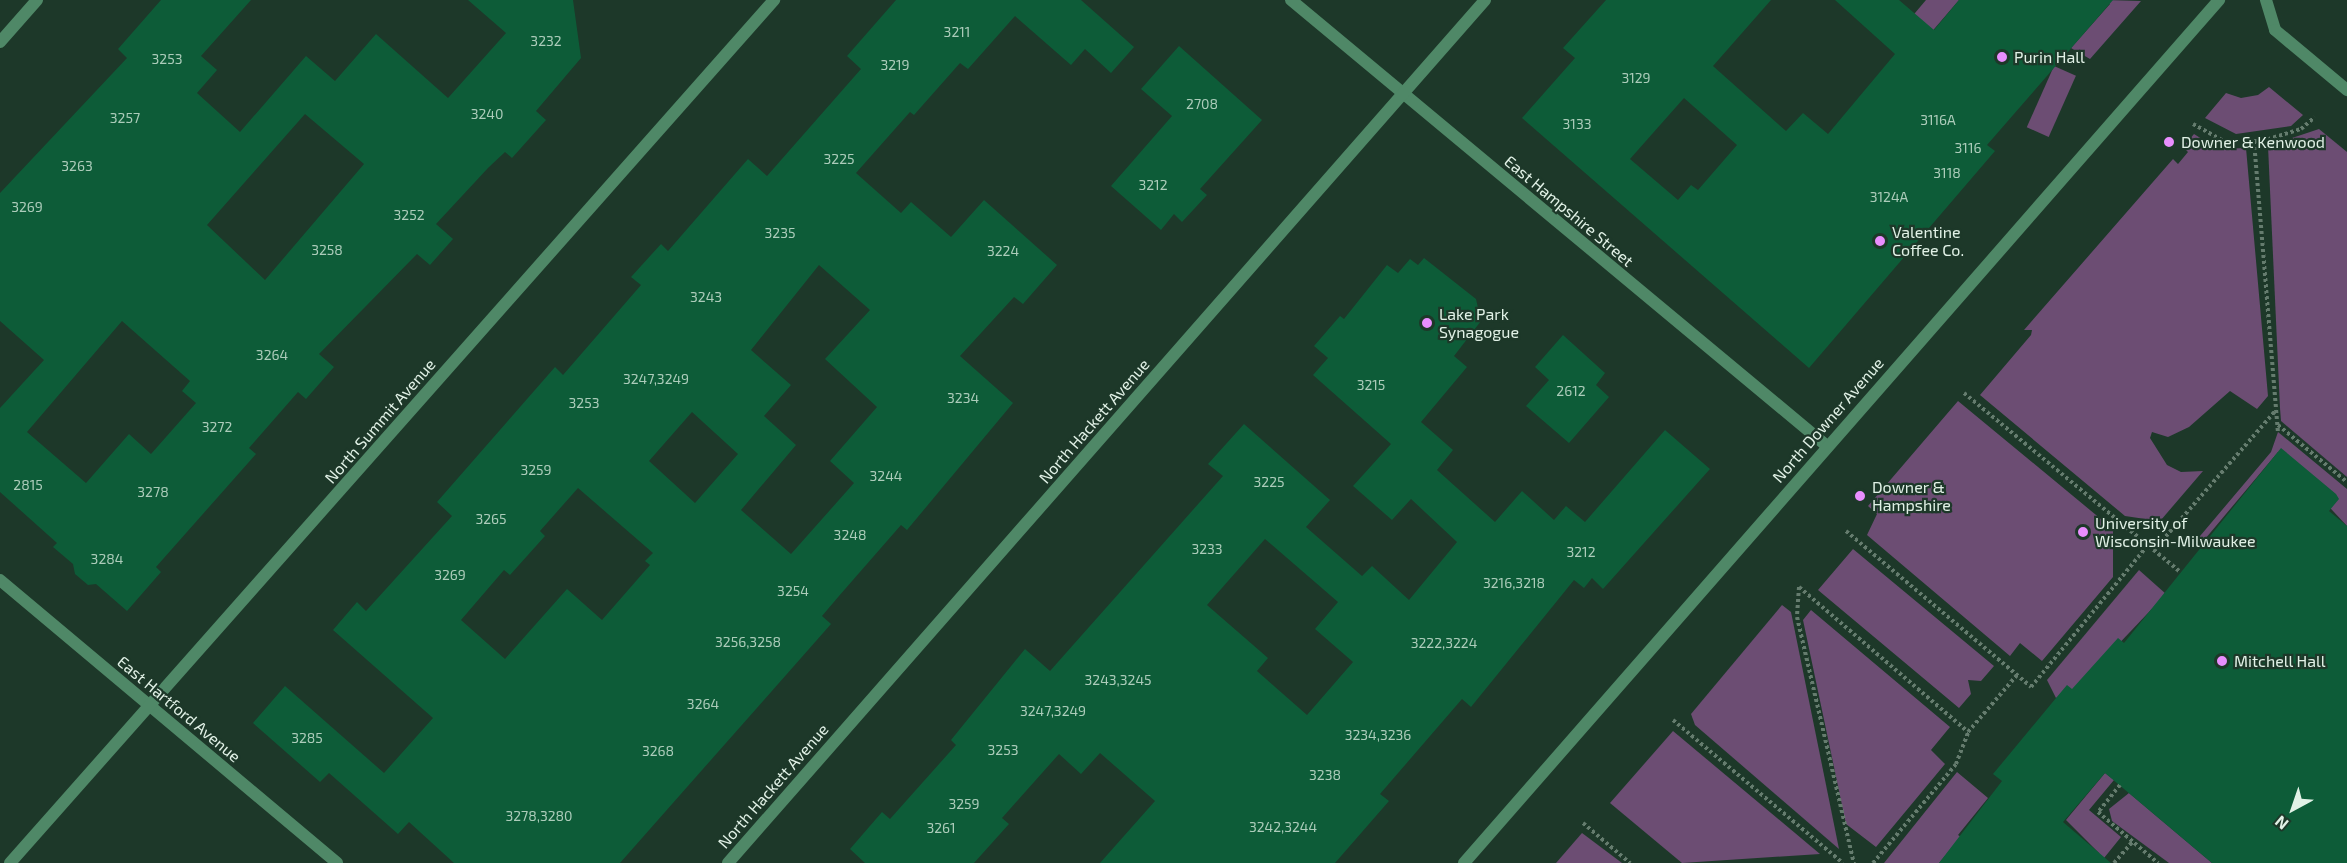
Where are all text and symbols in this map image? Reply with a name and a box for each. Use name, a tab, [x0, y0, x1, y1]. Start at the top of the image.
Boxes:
house number: 3211	[944, 24, 970, 40]
house number: 3232	[530, 33, 562, 49]
place label: Purin Hall	[2014, 47, 2085, 67]
marker: Purin Hall	[1995, 50, 2009, 64]
house number: 3253	[152, 51, 182, 67]
house number: 3219	[880, 57, 910, 73]
house number: 3129	[1621, 70, 1651, 86]
house number: 2708	[1186, 96, 1218, 112]
house number: 3240	[471, 106, 503, 122]
house number: 3257	[110, 110, 140, 126]
house number: 3116A	[1920, 112, 1956, 128]
house number: 3133	[1563, 116, 1591, 132]
place label: Downer & Kenwood	[2181, 132, 2325, 152]
marker: Downer & Kenwood	[2162, 135, 2176, 149]
house number: 3116	[1955, 140, 1981, 156]
house number: 3225	[823, 151, 855, 167]
street label: East Hampshire Street	[1501, 151, 1637, 271]
house number: 3263	[61, 158, 93, 174]
house number: 3118	[1933, 165, 1961, 181]
house number: 3212	[1138, 177, 1168, 193]
house number: 3124A	[1870, 189, 1908, 205]
house number: 3269	[11, 199, 43, 215]
house number: 3252	[393, 207, 425, 223]
place label: Valentine Coffee Co.	[1892, 222, 1964, 260]
house number: 3235	[765, 225, 795, 241]
marker: Valentine Coffee Co.	[1873, 234, 1887, 248]
house number: 3258	[311, 242, 343, 258]
house number: 3224	[987, 243, 1019, 259]
house number: 3243	[690, 289, 722, 305]
place label: Lake Park Synagogue	[1439, 304, 1519, 342]
marker: Lake Park Synagogue	[1420, 316, 1434, 330]
house number: 3264	[256, 347, 288, 363]
street label: North Downer Avenue	[1768, 353, 1888, 487]
street label: North Summit Avenue	[321, 355, 439, 487]
street label: North Hackett Avenue	[1035, 355, 1153, 487]
house number: 3247,3249	[623, 371, 689, 387]
house number: 3215	[1357, 377, 1385, 393]
house number: 2612	[1556, 383, 1586, 399]
house number: 3234	[947, 390, 979, 406]
house number: 3253	[569, 395, 599, 411]
house number: 3272	[202, 419, 232, 435]
house number: 3259	[520, 462, 552, 478]
house number: 3244	[870, 468, 902, 484]
house number: 3225	[1253, 474, 1285, 490]
house number: 2815	[13, 477, 43, 493]
place label: Downer & Hampshire	[1872, 477, 1951, 515]
house number: 3278	[137, 484, 169, 500]
marker: Downer & Hampshire	[1853, 489, 1867, 503]
house number: 3265	[475, 511, 507, 527]
place label: University of Wisconsin-Milwaukee	[2095, 513, 2256, 551]
marker: University of Wisconsin-Milwaukee	[2076, 525, 2090, 539]
house number: 3248	[834, 527, 866, 543]
house number: 3233	[1191, 541, 1223, 557]
house number: 3212	[1566, 544, 1596, 560]
house number: 3284	[91, 551, 123, 567]
house number: 3269	[434, 567, 466, 583]
house number: 3216,3218	[1483, 575, 1545, 591]
house number: 3254	[777, 583, 809, 599]
house number: 3256,3258	[715, 634, 781, 650]
house number: 3222,3224	[1411, 635, 1477, 651]
place label: Mitchell Hall	[2234, 651, 2326, 671]
street label: East Hartford Avenue	[113, 652, 245, 766]
marker: Mitchell Hall	[2215, 654, 2229, 668]
house number: 3243,3245	[1084, 672, 1152, 688]
house number: 3264	[687, 696, 719, 712]
house number: 3247,3249	[1020, 703, 1086, 719]
street label: North Hackett Avenue	[714, 720, 832, 852]
house number: 3234,3236	[1345, 727, 1411, 743]
house number: 3285	[291, 730, 323, 746]
house number: 3253	[988, 742, 1018, 758]
house number: 3268	[642, 743, 674, 759]
house number: 3238	[1309, 767, 1341, 783]
north arrow	[2263, 779, 2323, 839]
house number: 3259	[948, 796, 980, 812]
house number: 3278,3280	[505, 808, 573, 824]
text: N	[2271, 812, 2292, 834]
house number: 3242,3244	[1249, 819, 1317, 835]
house number: 3261	[926, 820, 956, 836]

